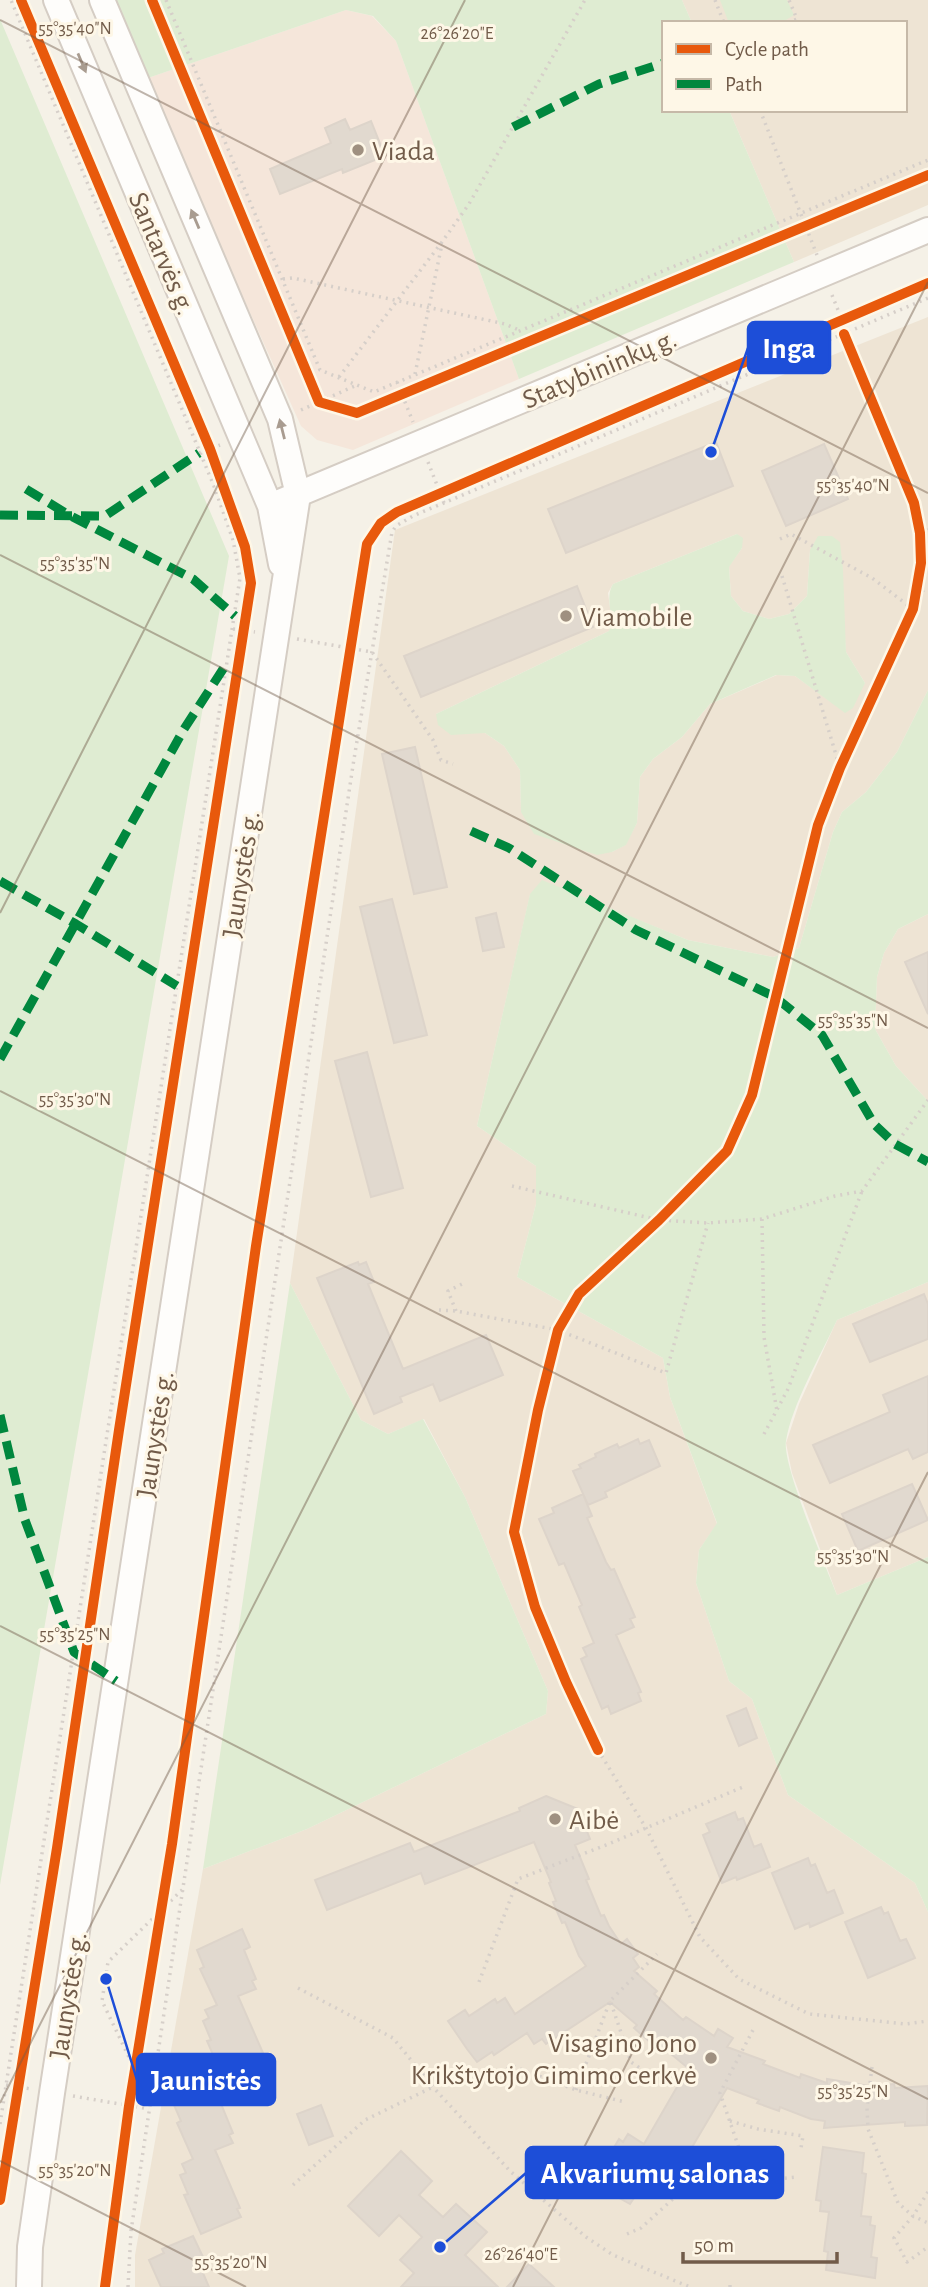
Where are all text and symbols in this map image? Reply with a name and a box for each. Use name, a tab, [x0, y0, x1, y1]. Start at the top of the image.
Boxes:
text: 55°35'40"N	[38, 20, 112, 38]
legend	[662, 21, 907, 112]
text: 26°26'20"E	[421, 25, 494, 43]
text: Cycle path	[725, 39, 809, 60]
one-way arrow	[77, 53, 88, 74]
text: Path	[725, 74, 763, 95]
place label: Viada	[372, 138, 435, 166]
marker: Viada	[350, 142, 366, 158]
street label: Santarvės g.	[123, 188, 199, 319]
one-way arrow	[189, 209, 201, 229]
callout: Inga	[748, 322, 830, 373]
street label: Statybininkų g.	[519, 325, 681, 415]
text: Inga	[762, 334, 816, 364]
one-way arrow	[276, 418, 287, 440]
text: 55°35'40"N	[816, 477, 890, 495]
text: 55°35'35"N	[40, 555, 110, 573]
place label: Viamobile	[580, 604, 692, 632]
marker: Viamobile	[558, 608, 574, 624]
street label: Jaunystės g.	[218, 809, 266, 940]
text: 55°35'35"N	[818, 1012, 888, 1030]
text: 55°35'30"N	[39, 1091, 111, 1109]
street label: Jaunystės g.	[132, 1369, 180, 1500]
text: 55°35'30"N	[817, 1548, 889, 1566]
text: 55°35'25"N	[39, 1626, 111, 1644]
place label: Aibė	[569, 1807, 619, 1835]
marker: Aibė	[547, 1811, 563, 1827]
street label: Jaunystės g.	[45, 1930, 93, 2061]
place label: Visagino Jono Krikštytojo Gimimo cerkvė	[411, 2030, 697, 2090]
marker: Visagino Jono Krikštytojo Gimimo cerkvė	[703, 2050, 719, 2066]
callout: Jaunistės	[137, 2054, 275, 2105]
text: Jaunistės	[151, 2066, 261, 2096]
text: 55°35'25"N	[817, 2083, 889, 2101]
callout: Akvariumų salonas	[526, 2147, 783, 2198]
text: Akvariumų salonas	[541, 2159, 769, 2190]
text: 55°35'20"N	[38, 2162, 112, 2180]
scale bar	[683, 2220, 837, 2264]
text: 50 m	[694, 2235, 734, 2256]
text: 26°26'40"E	[484, 2246, 558, 2264]
text: 55°35'20"N	[194, 2254, 268, 2272]

